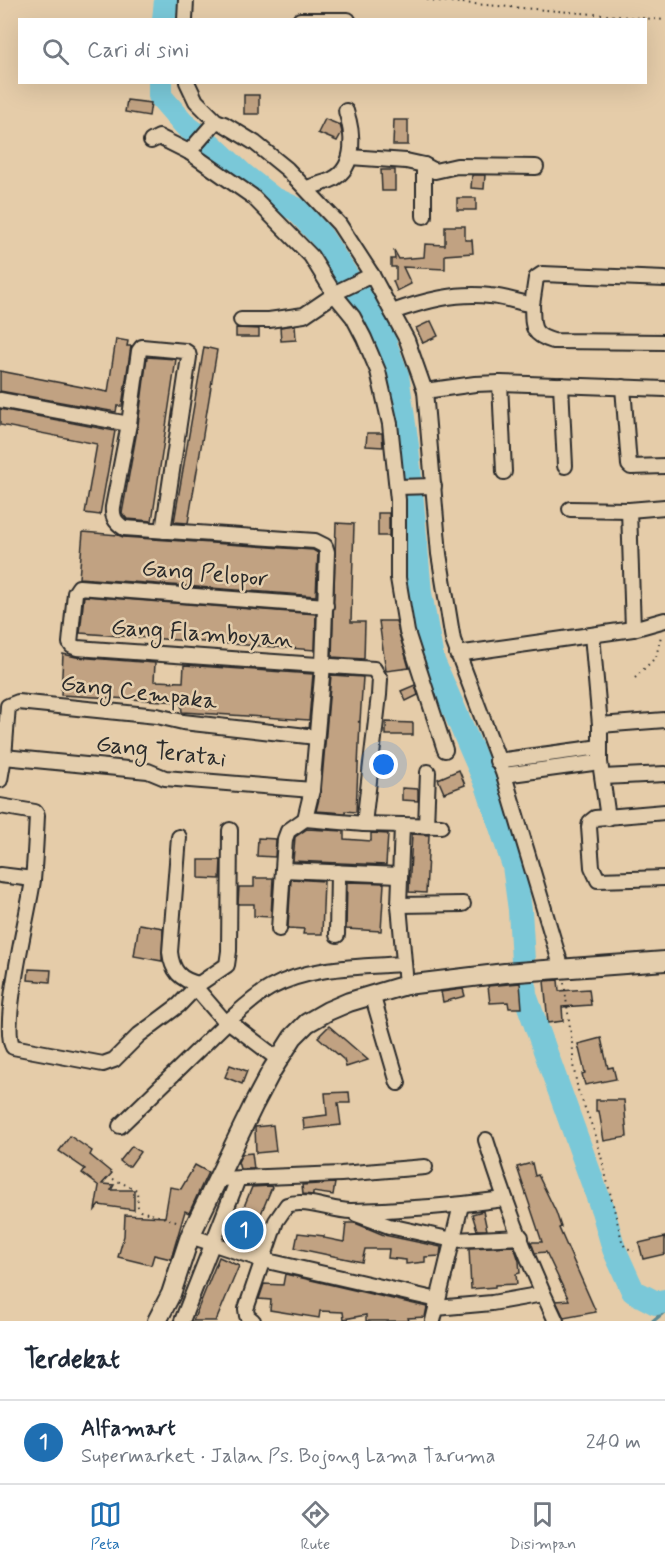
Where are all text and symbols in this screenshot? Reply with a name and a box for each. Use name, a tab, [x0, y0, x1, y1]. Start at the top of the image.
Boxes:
search box	[18, 18, 647, 84]
icon: search	[39, 35, 72, 68]
text: Cari di sini	[87, 37, 189, 65]
street label: Gang Pelopor	[140, 553, 270, 597]
street label: Gang Flamboyan	[110, 612, 294, 658]
street label: Gang Cempaka	[59, 668, 220, 720]
street label: Gang Teratai	[94, 729, 228, 777]
your location	[369, 750, 398, 779]
pin: 1	[224, 1208, 264, 1252]
text: Terdekat	[24, 1343, 120, 1377]
text: Alfamart	[81, 1415, 176, 1443]
text: 1	[39, 1429, 48, 1456]
text: 240 m	[586, 1429, 641, 1456]
text: Supermarket · Jalan Ps. Bojong Lama Taruma	[81, 1443, 496, 1470]
tab: Peta	[89, 1498, 122, 1555]
tab: Rute	[299, 1498, 332, 1555]
tab: Disimpan	[509, 1498, 576, 1555]

